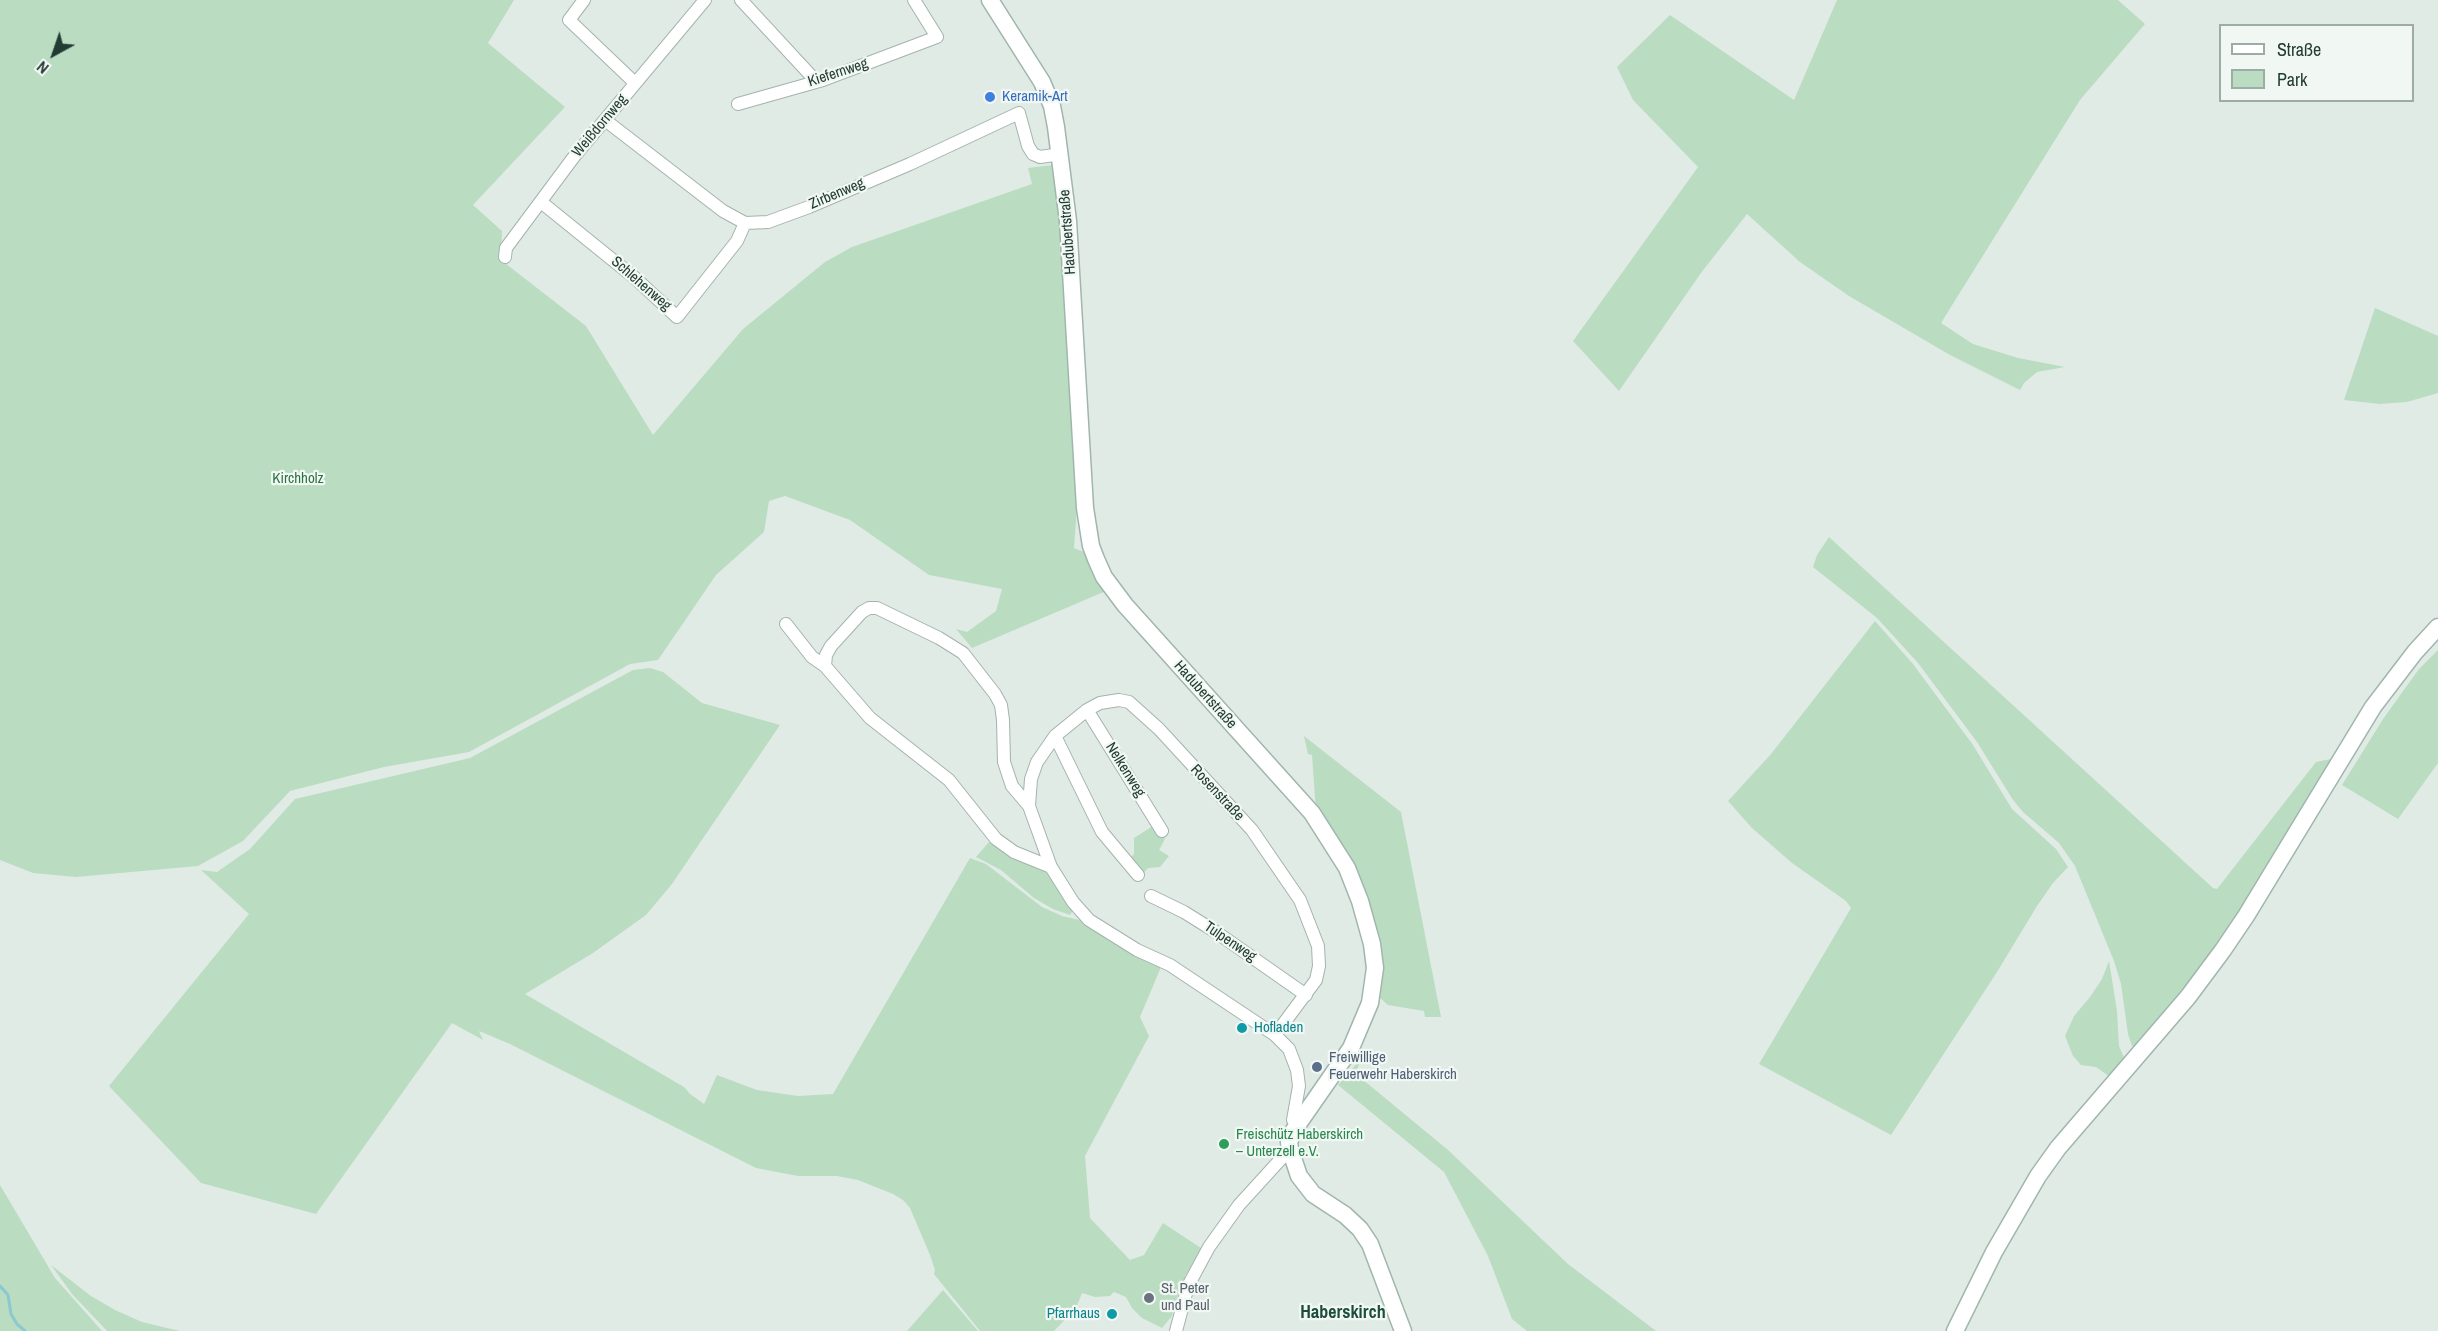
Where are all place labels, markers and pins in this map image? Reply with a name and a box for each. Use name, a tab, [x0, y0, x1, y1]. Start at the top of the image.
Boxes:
place label: Keramik-Art	[1002, 88, 1068, 106]
marker: Keramik-Art	[983, 90, 997, 104]
place label: Hofladen	[1254, 1019, 1303, 1037]
marker: Hofladen	[1235, 1021, 1249, 1035]
place label: Freiwillige Feuerwehr Haberskirch	[1329, 1049, 1457, 1084]
marker: Freiwillige Feuerwehr Haberskirch	[1310, 1060, 1324, 1074]
place label: Freischütz Haberskirch – Unterzell e.V.	[1236, 1126, 1363, 1161]
marker: Freischütz Haberskirch – Unterzell e.V.	[1217, 1137, 1231, 1151]
place label: St. Peter und Paul	[1161, 1280, 1210, 1315]
marker: St. Peter und Paul	[1142, 1291, 1156, 1305]
place label: Pfarrhaus	[1047, 1305, 1100, 1323]
marker: Pfarrhaus	[1105, 1307, 1119, 1321]

